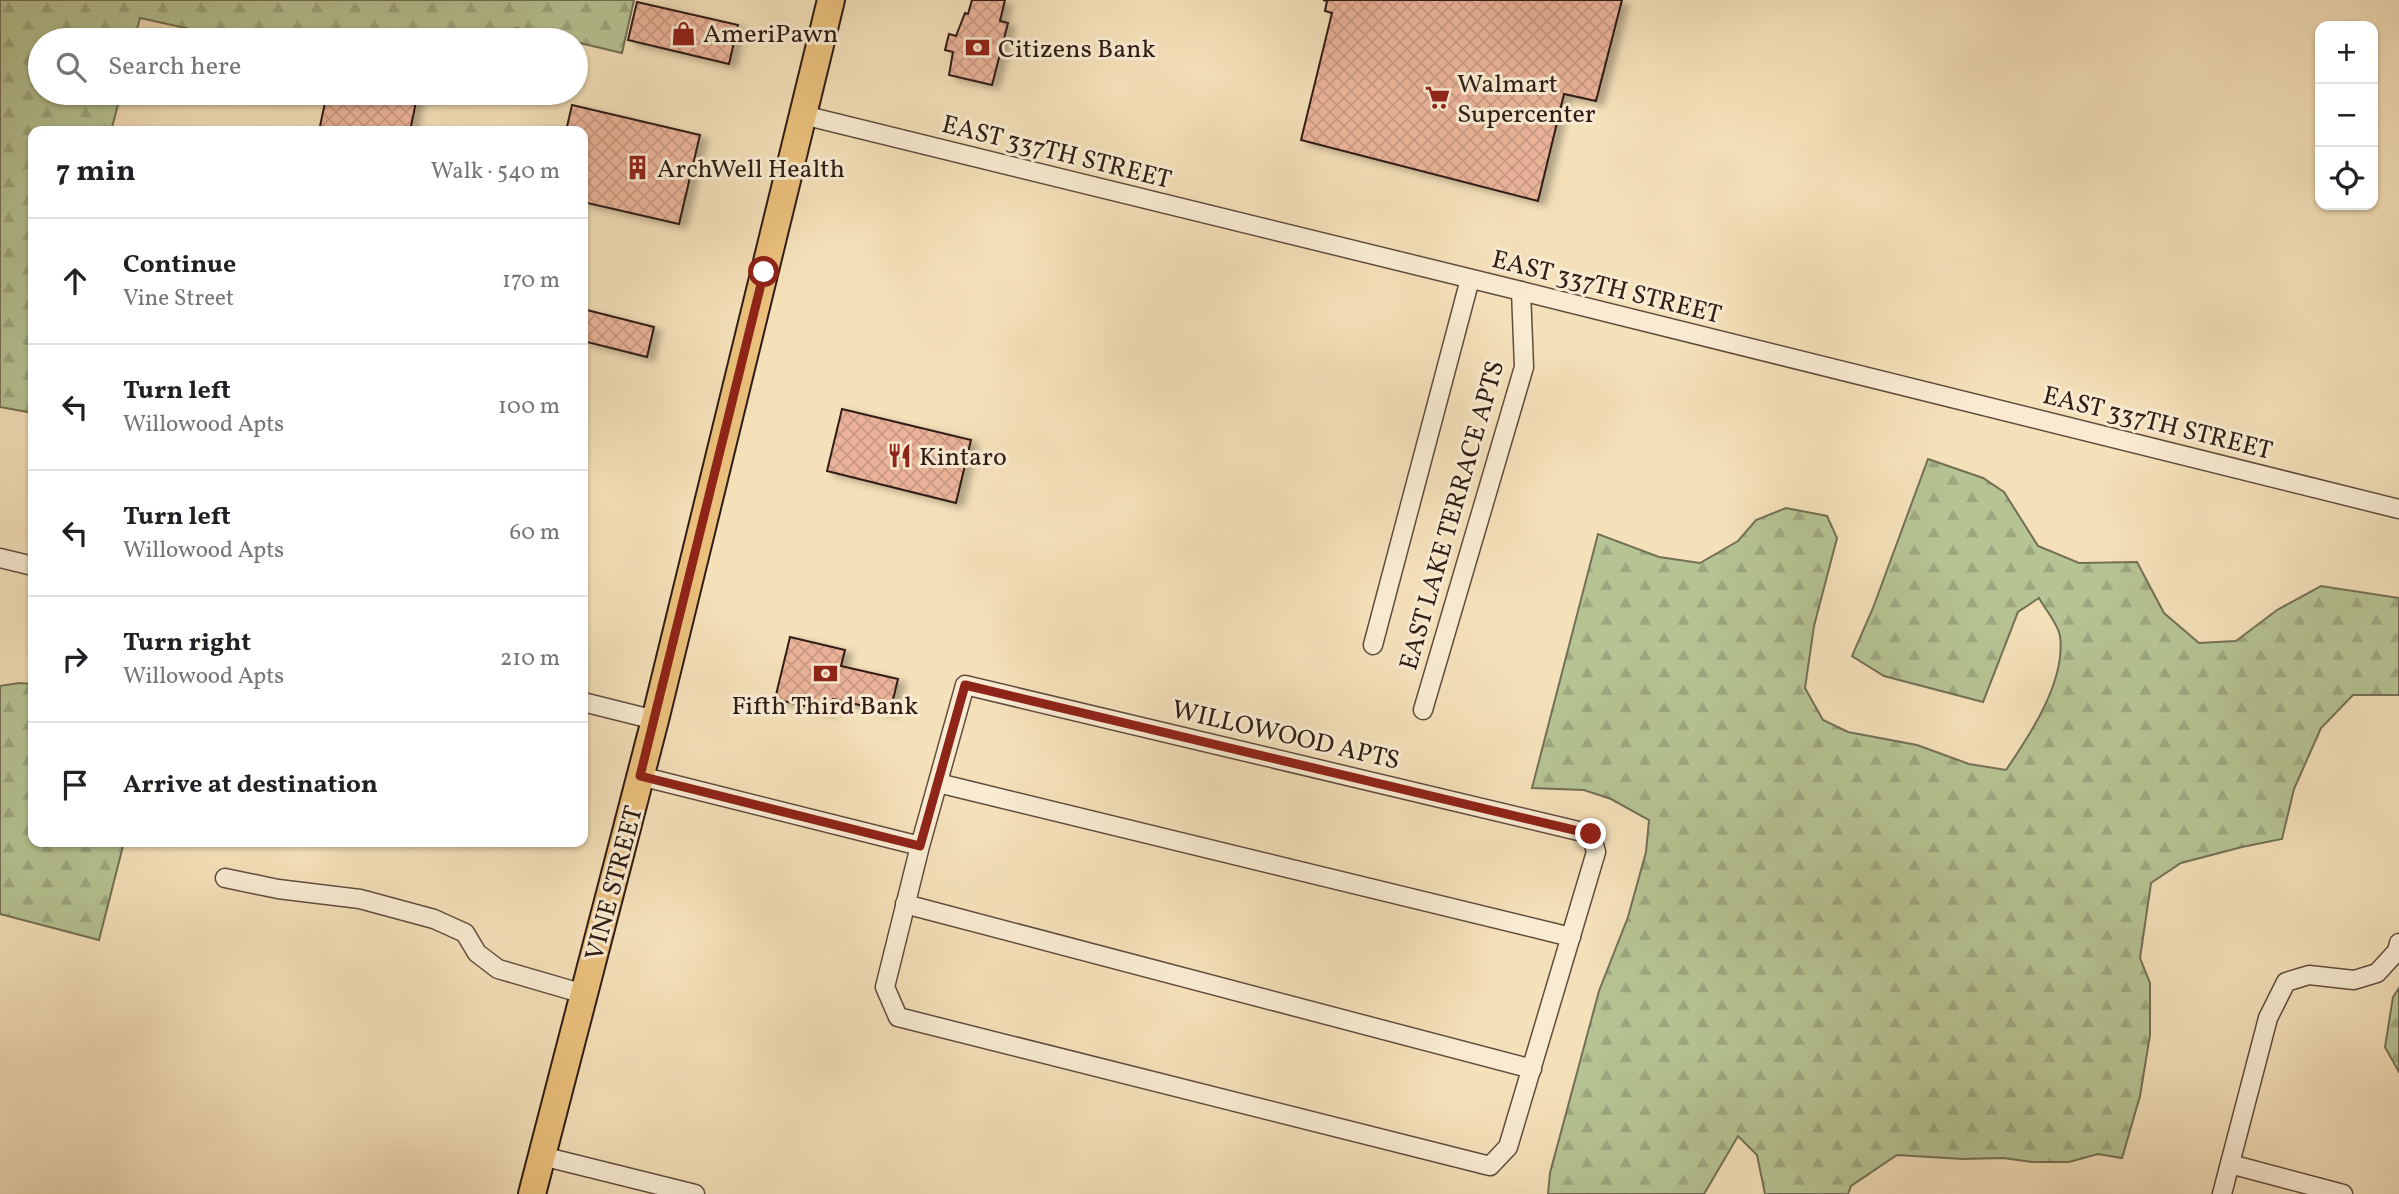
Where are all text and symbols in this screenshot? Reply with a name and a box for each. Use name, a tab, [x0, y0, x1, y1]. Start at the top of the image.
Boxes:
place label: AmeriPawn	[703, 17, 838, 53]
shop icon: AmeriPawn	[669, 19, 697, 47]
map controls	[2315, 21, 2378, 210]
button: +	[2315, 21, 2378, 84]
search box	[28, 28, 588, 105]
place label: Citizens Bank	[998, 32, 1156, 68]
bank icon: Citizens Bank	[964, 34, 992, 62]
icon: search	[52, 48, 90, 86]
text: Search here	[108, 49, 241, 85]
place label: Walmart Supercenter	[1457, 67, 1596, 133]
supermarket icon: Walmart Supercenter	[1423, 84, 1451, 112]
button: −	[2315, 84, 2378, 147]
street label: EAST 337TH STREET	[938, 107, 1175, 199]
button: locate	[2315, 147, 2378, 210]
text: 7 min	[56, 151, 136, 193]
place label: ArchWell Health	[657, 152, 845, 188]
building icon: ArchWell Health	[623, 154, 651, 182]
text: Walk · 540 m	[431, 156, 560, 188]
street label: EAST 337TH STREET	[1488, 242, 1725, 334]
text: Continue	[123, 247, 236, 283]
route start	[748, 256, 779, 287]
icon: ahead	[56, 262, 94, 300]
text: 170 m	[502, 265, 560, 297]
text: Vine Street	[123, 283, 234, 315]
street label: EAST LAKE TERRACE APTS	[1391, 357, 1514, 675]
text: Turn left	[123, 373, 231, 409]
street label: EAST 337TH STREET	[2039, 378, 2276, 470]
icon: left	[56, 388, 94, 426]
text: 100 m	[498, 391, 560, 423]
text: Willowood Apts	[123, 409, 284, 441]
place label: Kintaro	[919, 440, 1007, 476]
restaurant icon: Kintaro	[885, 442, 913, 470]
text: Turn left	[123, 499, 231, 535]
icon: left	[56, 514, 94, 552]
text: 60 m	[510, 517, 560, 549]
text: Willowood Apts	[123, 535, 284, 567]
text: Turn right	[123, 625, 251, 661]
icon: right	[56, 640, 94, 678]
text: 210 m	[500, 643, 560, 675]
bank icon: Fifth Third Bank	[811, 659, 839, 687]
text: Willowood Apts	[123, 661, 284, 693]
place label: Fifth Third Bank	[731, 689, 919, 725]
street label: WILLOWOOD APTS	[1168, 692, 1403, 780]
icon: arrive	[56, 766, 94, 804]
text: Arrive at destination	[123, 767, 378, 803]
street label: VINE STREET	[577, 802, 653, 965]
route end	[1575, 818, 1606, 849]

